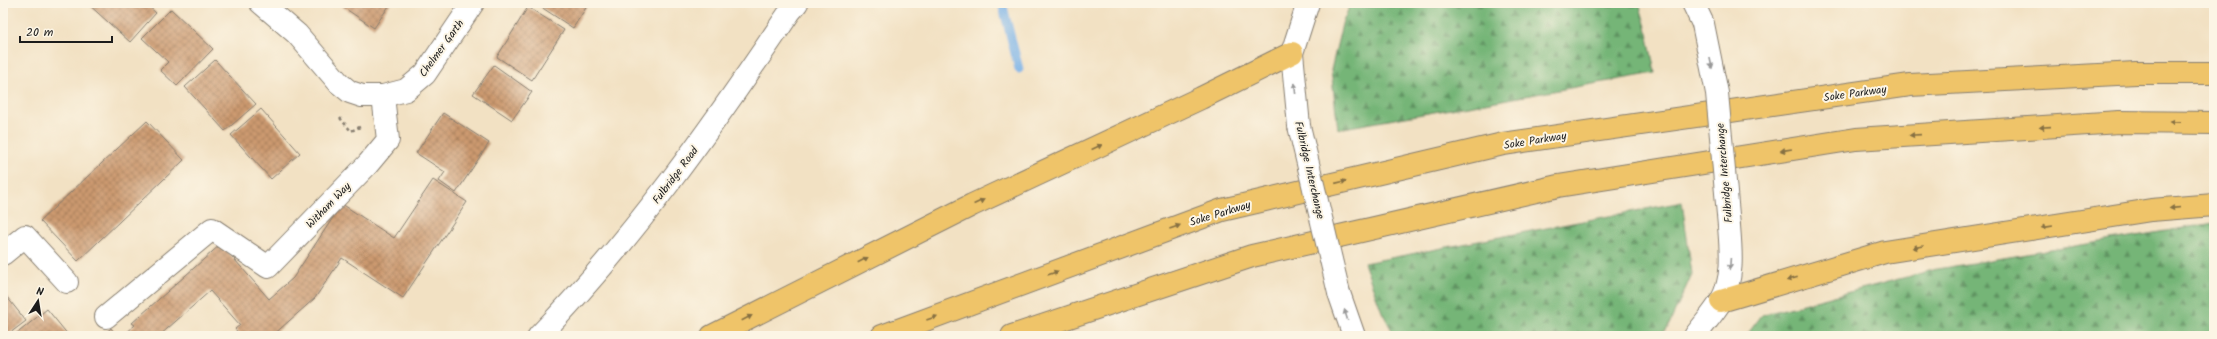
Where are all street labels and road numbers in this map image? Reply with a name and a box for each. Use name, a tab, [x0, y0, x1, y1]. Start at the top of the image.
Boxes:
street label: Chelmer Garth	[415, 16, 469, 81]
street label: Soke Parkway	[1823, 81, 1888, 107]
street label: Fulbridge Interchange	[1289, 119, 1329, 221]
street label: Fulbridge Interchange	[1712, 122, 1738, 223]
street label: Soke Parkway	[1503, 127, 1569, 155]
street label: Fulbridge Road	[648, 143, 704, 208]
street label: Witham Way	[302, 178, 356, 233]
street label: Soke Parkway	[1188, 196, 1254, 232]

